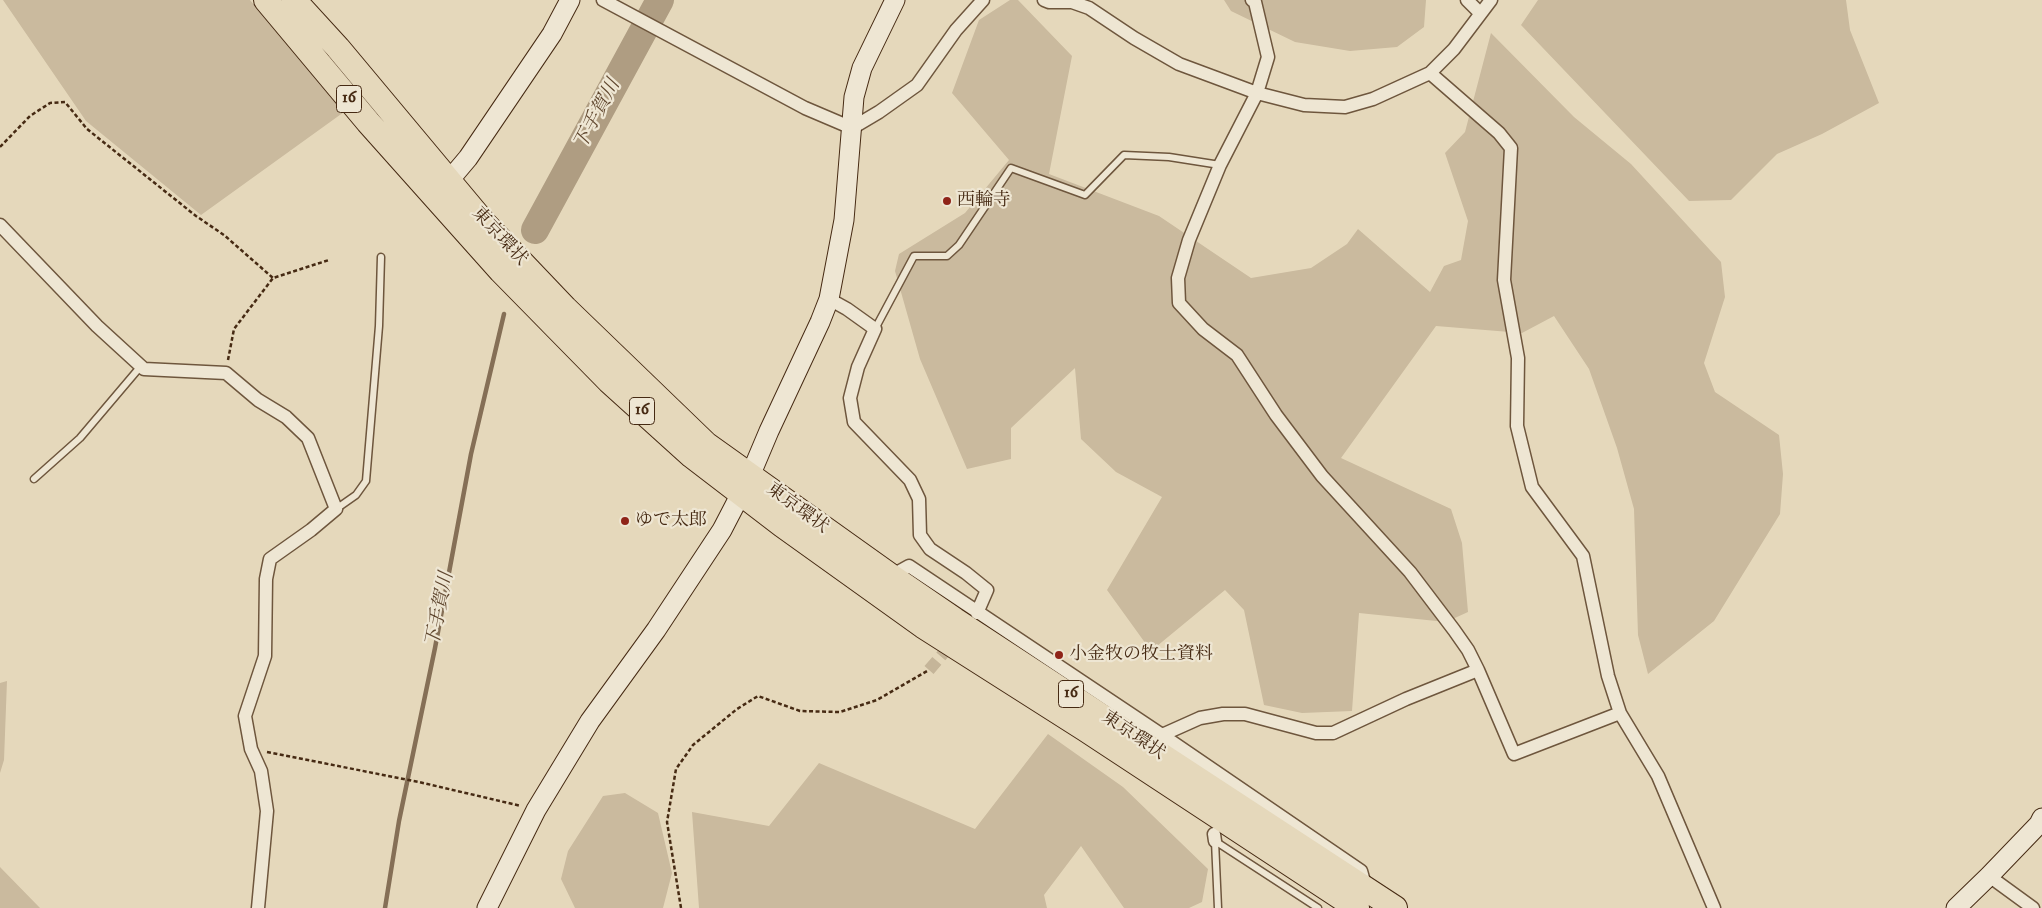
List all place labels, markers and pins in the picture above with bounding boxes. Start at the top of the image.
place label: 西輪寺 [957,190,1011,212]
marker: 西輪寺 [941,195,953,207]
place label: ゆで太郎 [635,510,707,532]
marker: ゆで太郎 [619,515,631,527]
place label: 小金牧の牧士資料 [1069,644,1213,666]
marker: 小金牧の牧士資料 [1053,649,1065,661]

